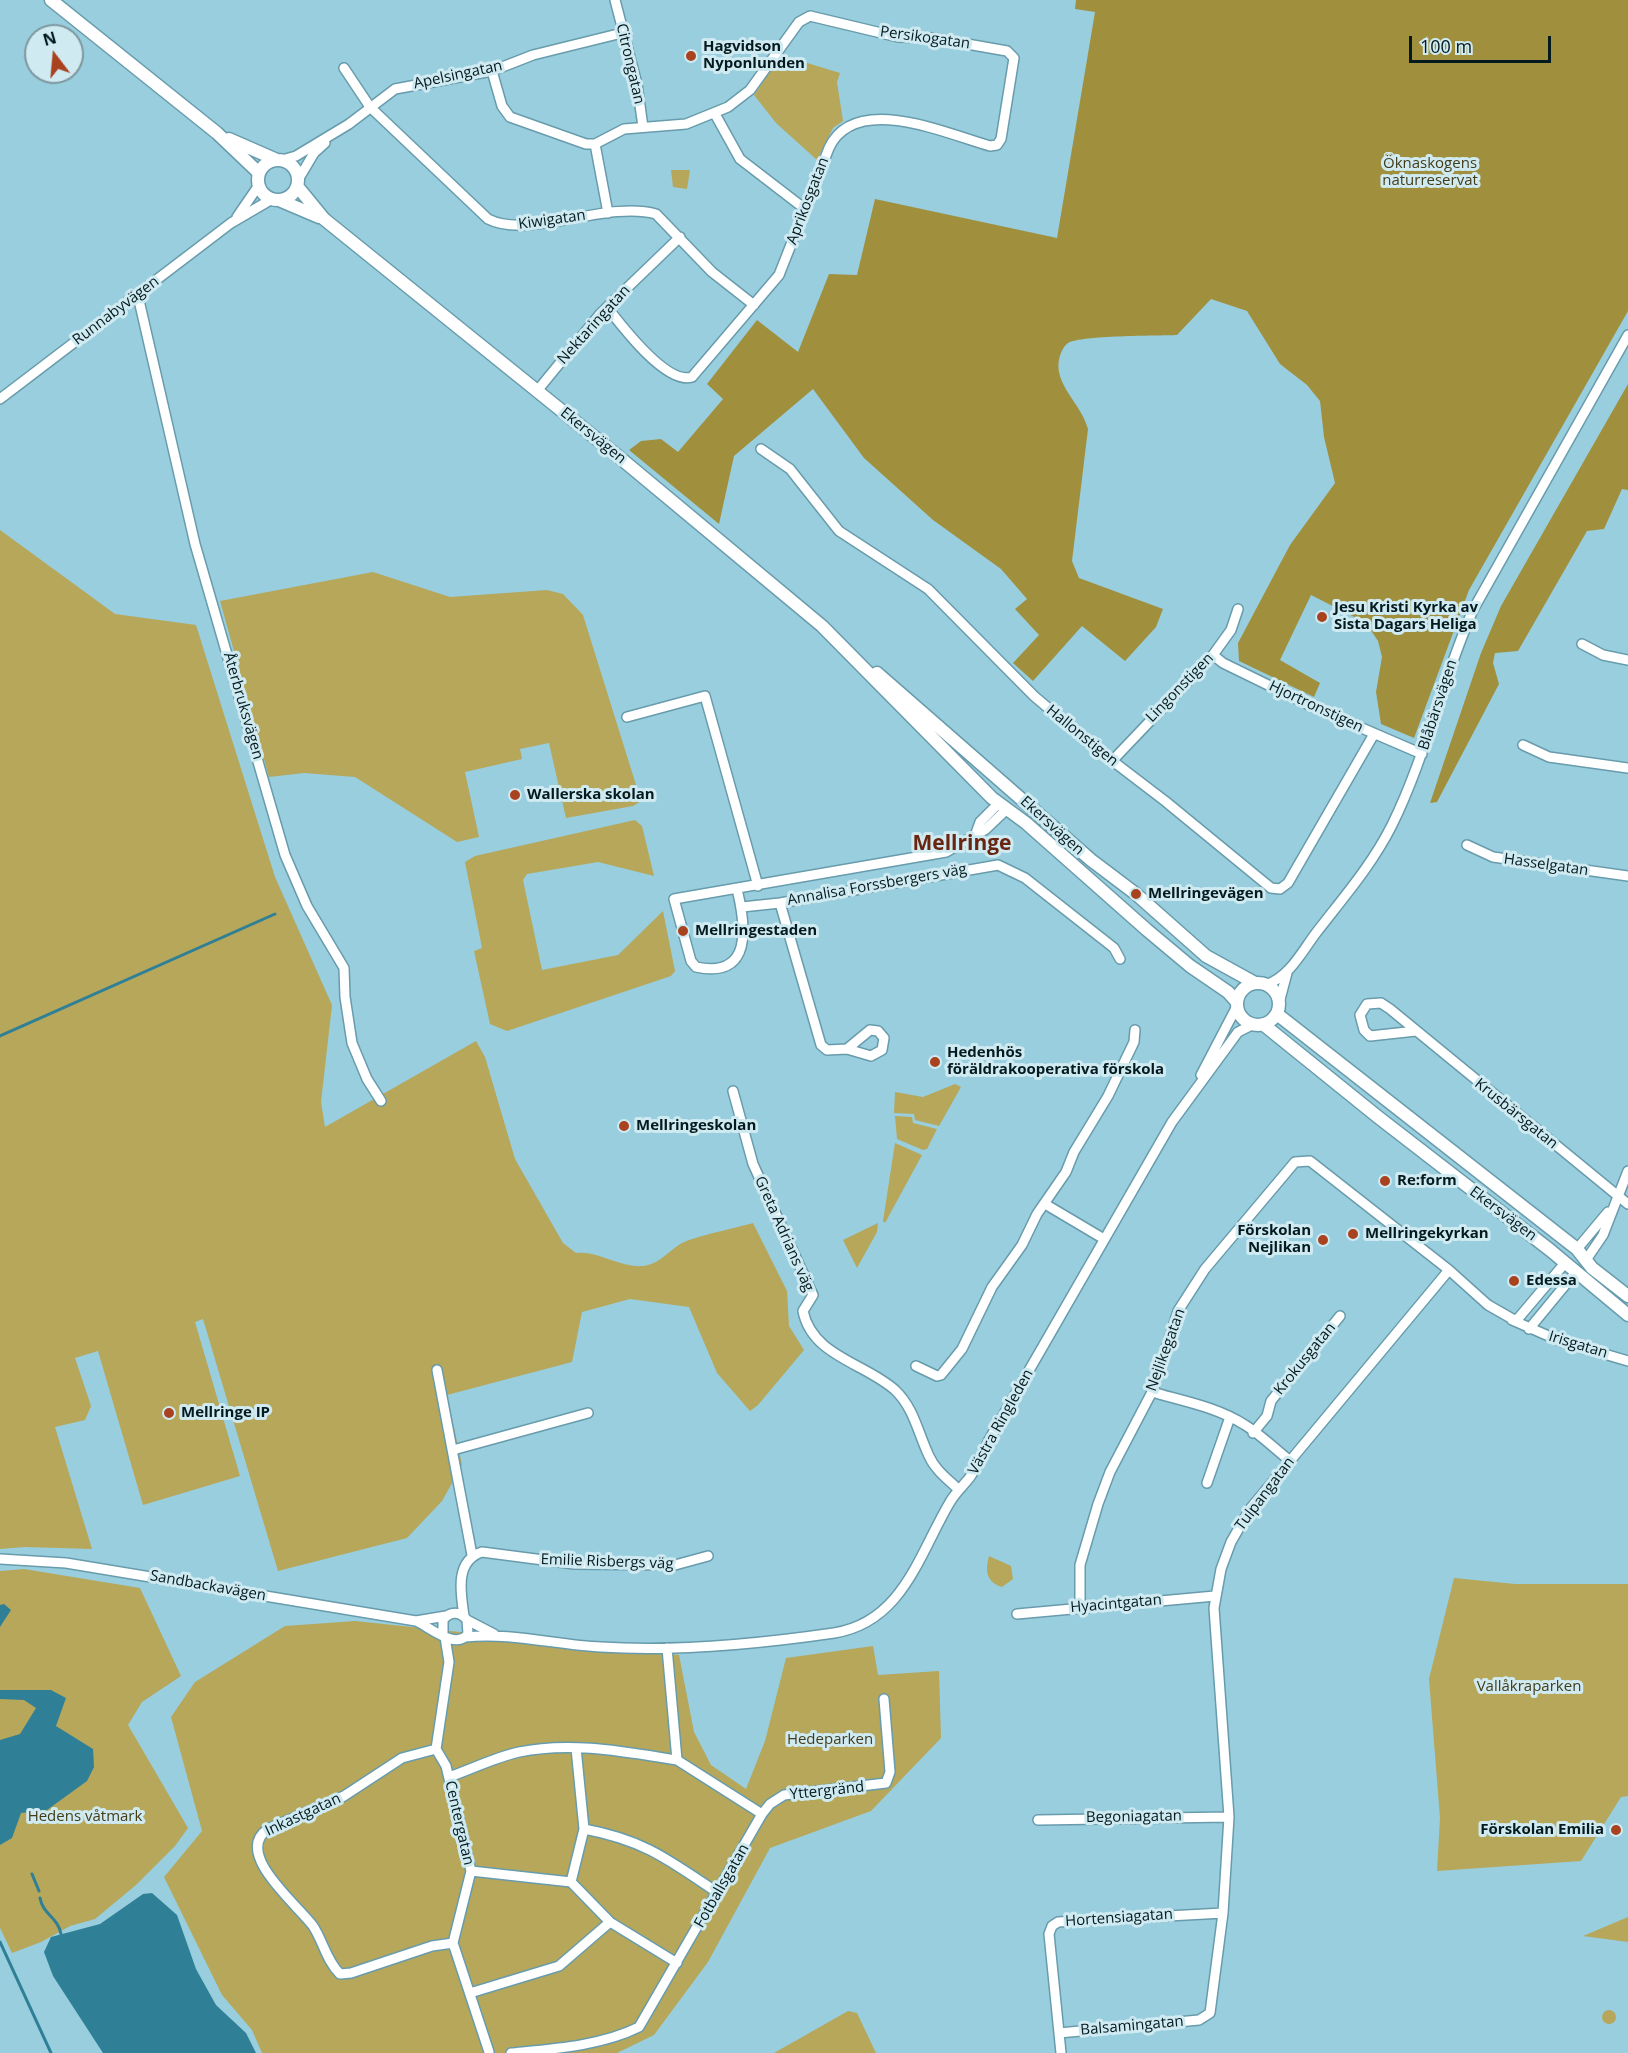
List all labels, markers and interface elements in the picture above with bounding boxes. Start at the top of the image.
street label: Citrongatan [612,22,648,106]
street label: Persikogatan [879,23,971,53]
north arrow [24,24,84,84]
scale bar [1412,24,1554,62]
text: N [40,26,59,51]
text: 100 m [1420,34,1472,58]
place label: Hagvidson Nyponlunden [703,38,805,73]
marker: Hagvidson Nyponlunden [684,49,698,63]
street label: Apelsingatan [412,57,504,93]
street label: Aprikosgatan [783,155,833,247]
park label: Öknaskogens naturreservat [1382,155,1478,190]
street label: Kiwigatan [517,206,587,234]
street label: Runnabyvägen [69,273,163,349]
street label: Nektaringatan [554,282,634,368]
street label: Ekersvägen [556,404,630,468]
place label: Jesu Kristi Kyrka av Sista Dagars Heliga [1334,599,1478,634]
marker: Jesu Kristi Kyrka av Sista Dagars Heliga [1315,610,1329,624]
street label: Återbruksvägen [219,650,267,762]
street label: Lingonstigen [1143,650,1217,726]
street label: Blåbärsvägen [1415,657,1461,753]
street label: Hjortronstigen [1266,677,1366,737]
street label: Hallonstigen [1042,702,1122,770]
place label: Wallerska skolan [527,786,655,804]
marker: Wallerska skolan [508,788,522,802]
street label: Ekersvägen [1016,793,1088,859]
district label: Mellringe [912,831,1012,857]
street label: Hasselgatan [1503,850,1589,880]
street label: Annalisa Forssbergers väg [786,860,968,910]
place label: Mellringevägen [1148,885,1264,903]
marker: Mellringevägen [1129,887,1143,901]
place label: Mellringestaden [695,922,817,940]
marker: Mellringestaden [676,924,690,938]
place label: Hedenhös föräldrakooperativa förskola [947,1044,1164,1079]
marker: Hedenhös föräldrakooperativa förskola [928,1055,942,1069]
street label: Krusbärsgatan [1471,1075,1561,1153]
place label: Mellringeskolan [636,1117,756,1135]
marker: Mellringeskolan [617,1119,631,1133]
place label: Re:form [1397,1172,1457,1190]
street label: Greta Adrians väg [751,1174,817,1294]
marker: Re:form [1378,1174,1392,1188]
street label: Ekersvägen [1466,1183,1540,1245]
place label: Förskolan Nejlikan [1237,1222,1311,1257]
place label: Mellringekyrkan [1365,1225,1489,1243]
marker: Mellringekyrkan [1346,1227,1360,1241]
marker: Förskolan Nejlikan [1316,1233,1330,1247]
place label: Edessa [1526,1272,1577,1290]
marker: Edessa [1507,1274,1521,1288]
street label: Nejlikegatan [1143,1306,1189,1394]
street label: Krokusgatan [1270,1319,1340,1399]
street label: Irisgatan [1546,1328,1610,1362]
street label: Västra Ringleden [965,1366,1037,1478]
place label: Mellringe IP [181,1404,270,1422]
marker: Mellringe IP [162,1406,176,1420]
street label: Tulpangatan [1232,1454,1298,1534]
street label: Emilie Risbergs väg [540,1551,674,1573]
street label: Sandbackavägen [149,1567,267,1605]
street label: Hyacintgatan [1069,1591,1163,1617]
park label: Vallåkraparken [1477,1678,1581,1696]
park label: Hedeparken [787,1731,873,1749]
street label: Yttergränd [789,1778,865,1804]
street label: Centergatan [441,1779,477,1867]
street label: Inkastgatan [262,1790,344,1840]
street label: Begoniagatan [1086,1807,1182,1827]
park label: Hedens våtmark [28,1808,142,1826]
place label: Förskolan Emilia [1480,1821,1604,1839]
marker: Förskolan Emilia [1609,1823,1623,1837]
street label: Fotballsgatan [691,1841,753,1931]
street label: Hortensiagatan [1065,1905,1173,1931]
street label: Balsamingatan [1080,2013,1184,2039]

